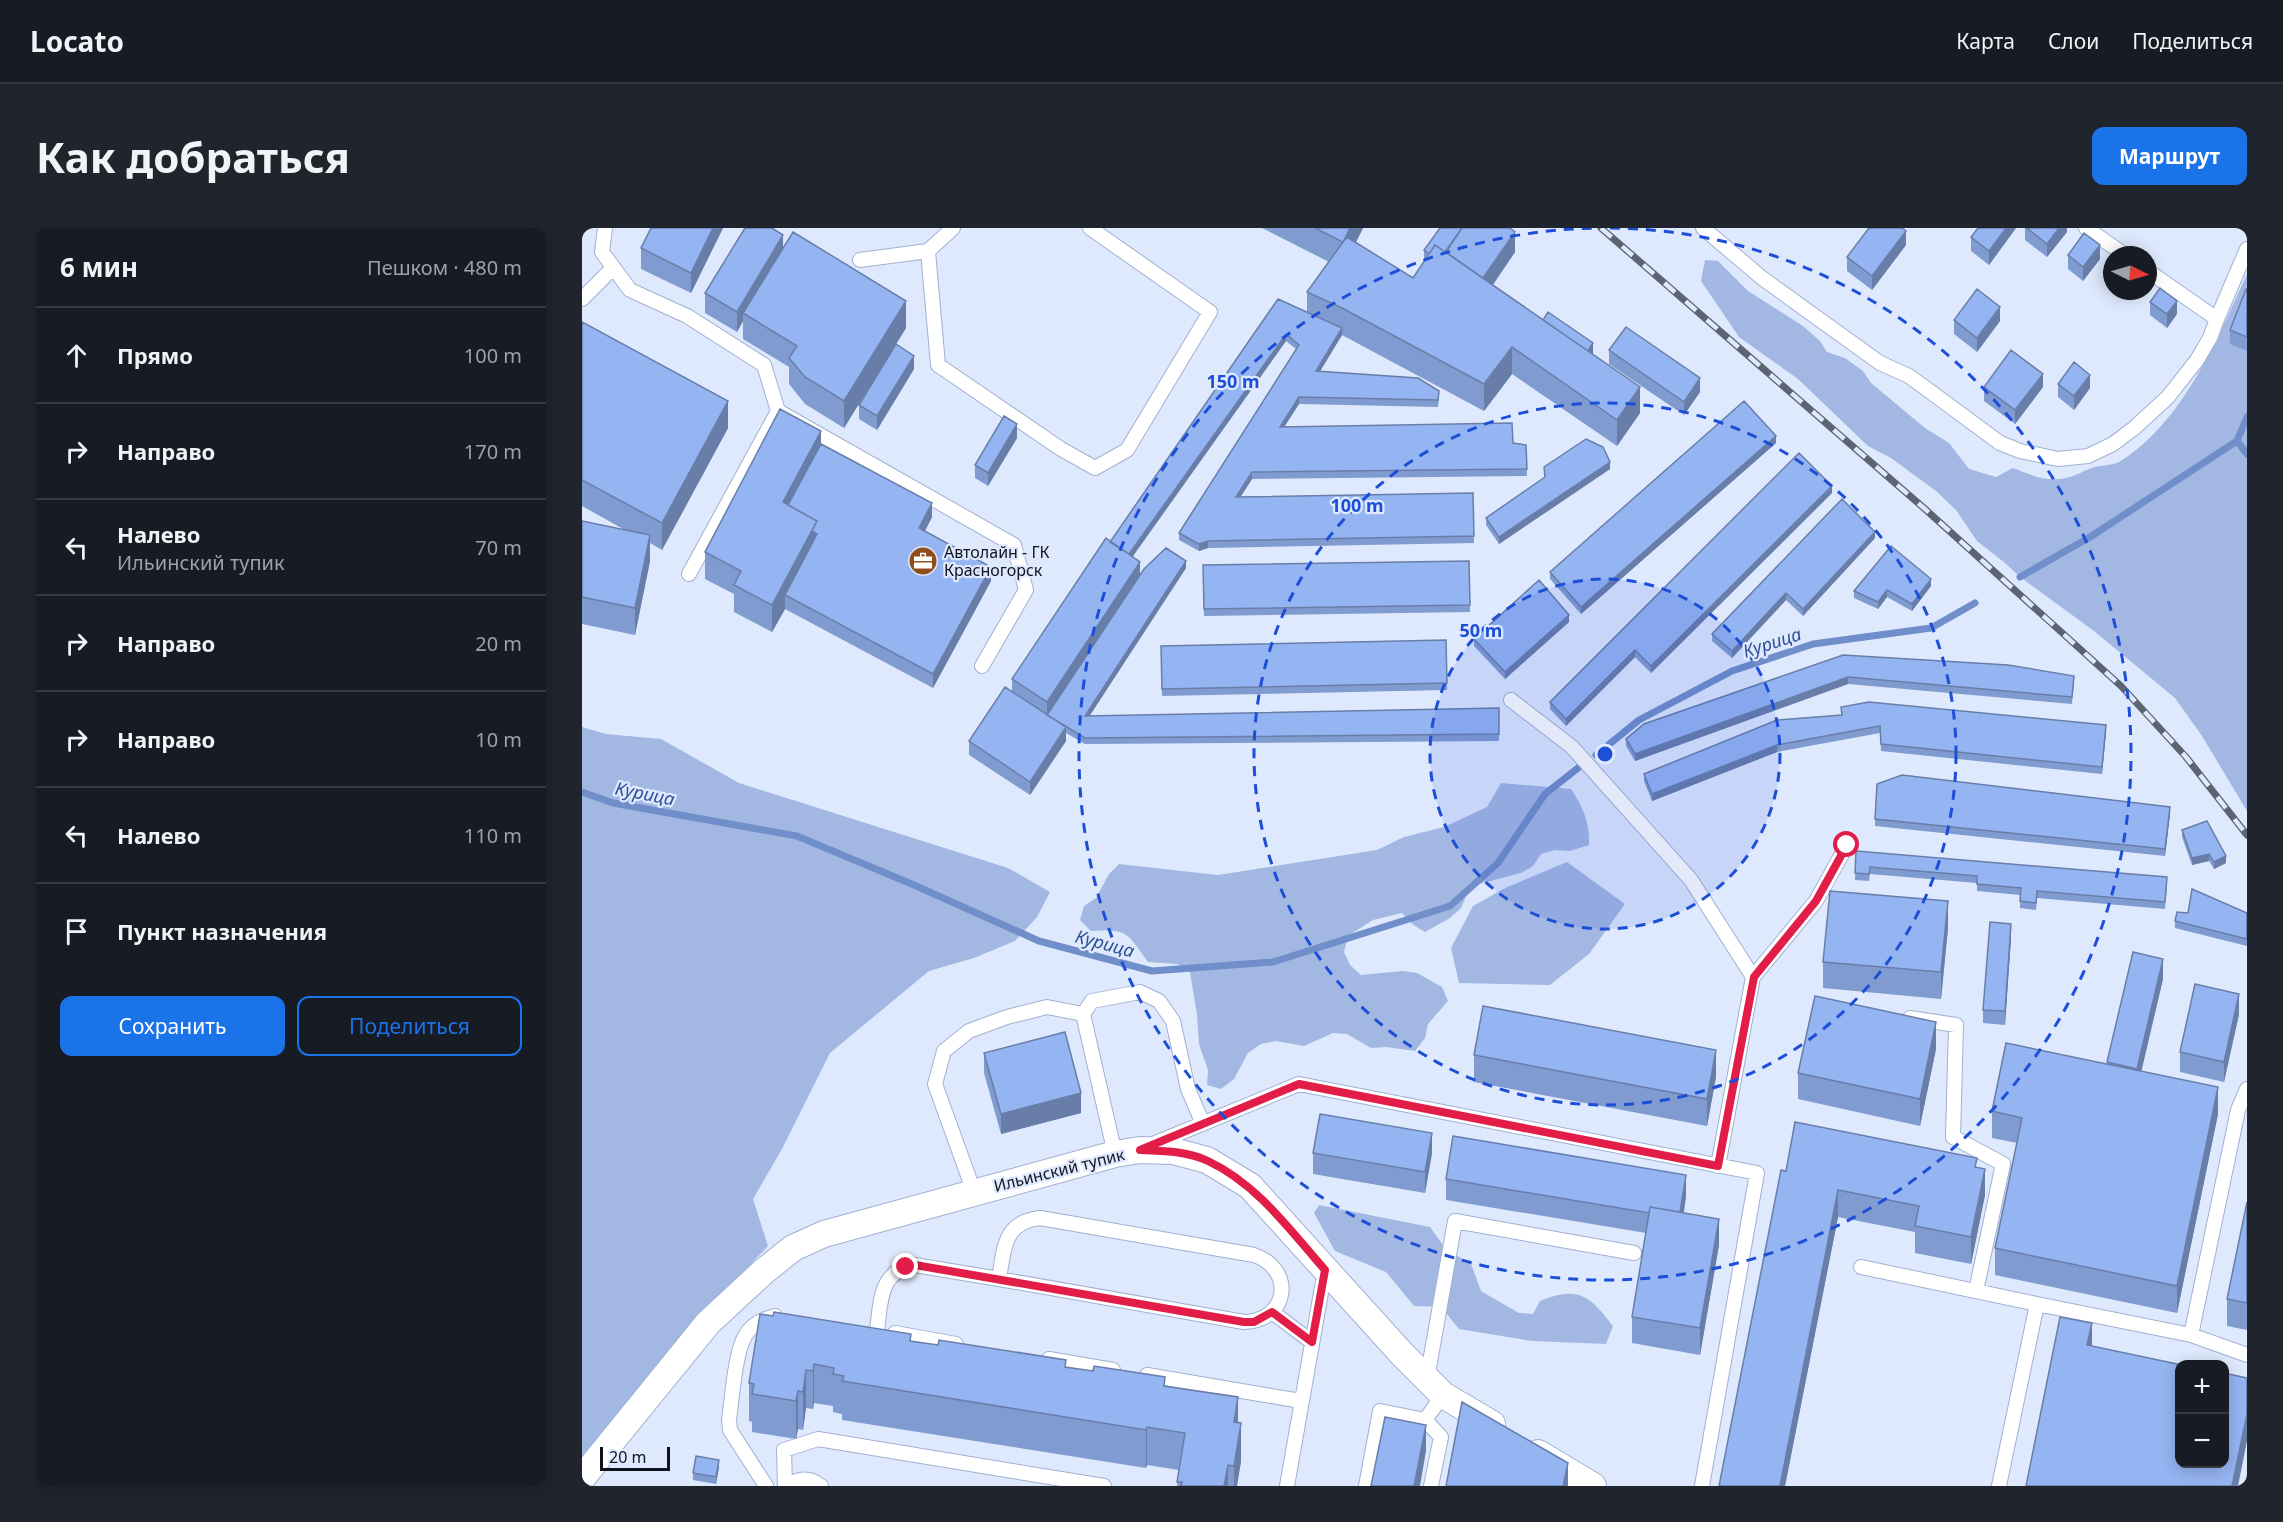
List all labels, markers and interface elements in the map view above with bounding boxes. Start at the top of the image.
text: Locato [30,22,124,60]
text: Карта [1956,27,2015,55]
text: Слои [2048,27,2099,55]
text: Поделиться [2132,27,2253,55]
button: Маршрут [2092,127,2247,185]
text: Как добраться [36,128,350,185]
north arrow [2103,246,2157,300]
text: 6 мин [60,249,138,285]
text: Пешком · 480 m [367,254,522,281]
icon: ahead [60,339,93,372]
text: Прямо [117,340,193,370]
text: 100 m [464,342,522,369]
text: 150 m [1206,369,1260,393]
icon: right [60,435,93,468]
text: Направо [117,436,215,466]
text: 170 m [464,438,522,465]
text: 100 m [1330,493,1384,517]
text: Налево [117,519,200,549]
icon: left [60,531,93,564]
text: 70 m [475,534,522,561]
place label: Автолайн - ГК Красногорск [944,541,1050,581]
office icon: Автолайн - ГК Красногорск [907,545,939,577]
text: Ильинский тупик [117,549,285,576]
text: 50 m [1460,618,1502,642]
water label: Курица [1740,621,1804,663]
icon: right [60,627,93,660]
text: Направо [117,628,215,658]
text: 20 m [475,630,522,657]
icon: right [60,723,93,756]
text: Направо [117,724,215,754]
text: 10 m [475,726,522,753]
centre of rings [1595,744,1615,764]
water label: Курица [613,775,677,811]
icon: left [60,819,93,852]
text: Налево [117,820,200,850]
text: 110 m [464,822,522,849]
route start [1833,831,1859,857]
icon: arrive [60,915,93,948]
text: Пункт назначения [117,916,327,946]
water label: Курица [1073,924,1137,962]
button: Сохранить [60,996,285,1056]
button: Поделиться [297,996,522,1056]
street label: Ильинский тупик [991,1143,1127,1197]
route end [892,1253,918,1279]
map controls [2175,1360,2229,1468]
button: + [2175,1360,2229,1414]
button: − [2175,1414,2229,1468]
scale bar [600,1444,670,1472]
text: 20 m [609,1446,646,1468]

